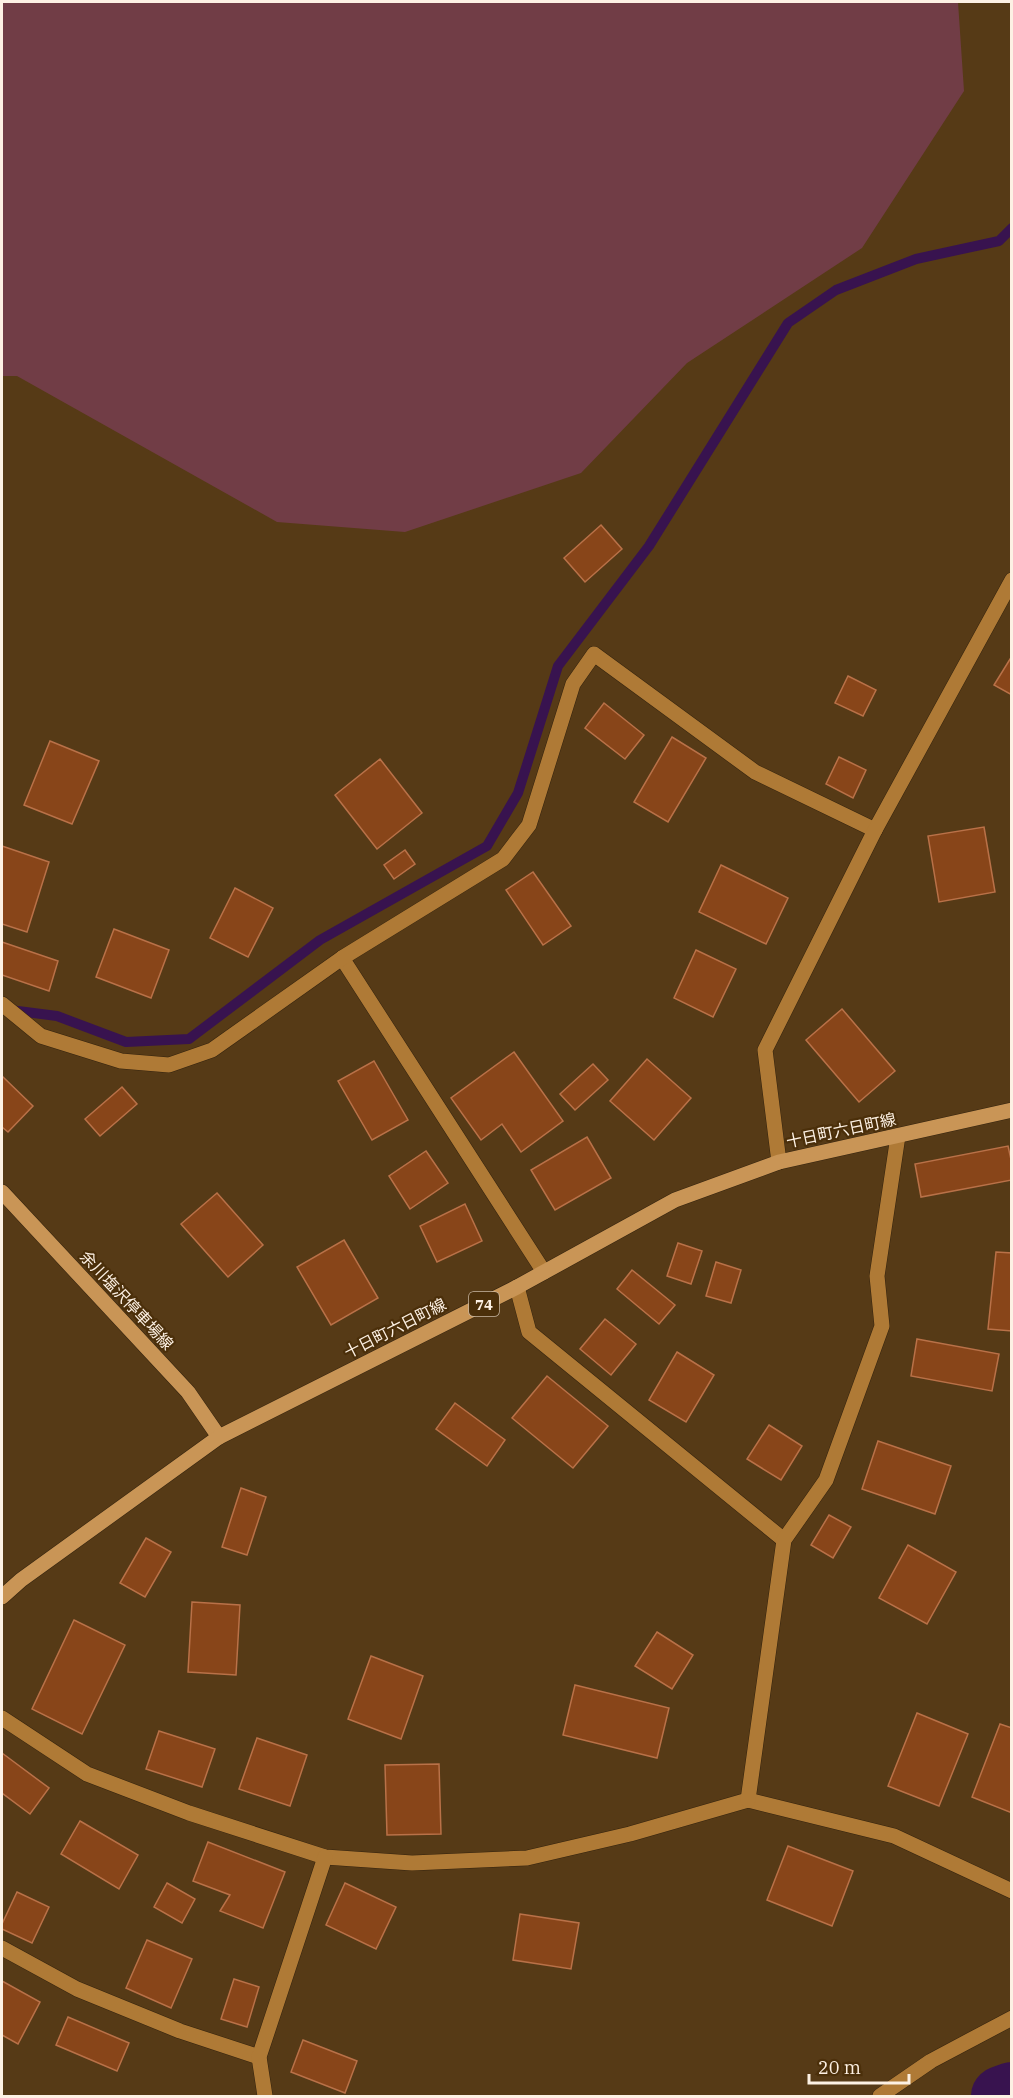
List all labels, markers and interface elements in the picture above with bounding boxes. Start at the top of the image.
street label: 十日町六日町線 [784,1109,898,1151]
street label: 余川塩沢停車場線 [76,1246,178,1354]
road number: 74 [469,1292,499,1316]
street label: 十日町六日町線 [341,1294,449,1362]
scale bar [809,2047,910,2085]
text: 20 m [818,2056,861,2079]

